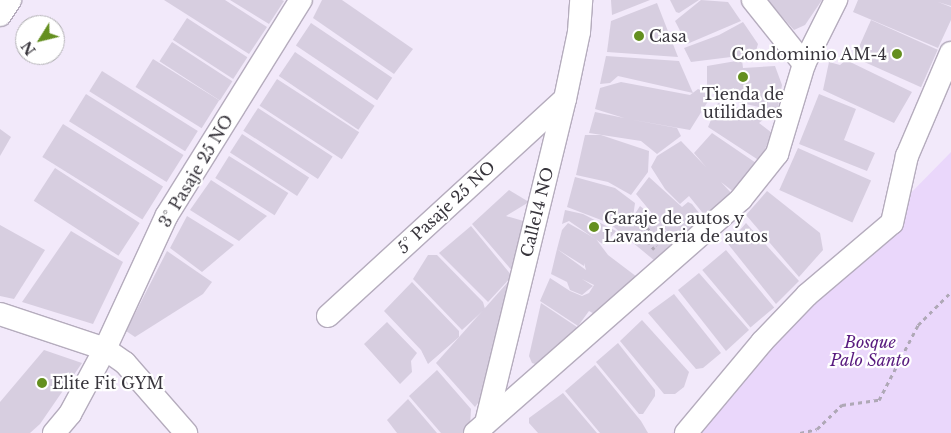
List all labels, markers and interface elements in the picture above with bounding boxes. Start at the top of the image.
north arrow [15,15,65,65]
place label: Casa [649,26,687,46]
marker: Casa [633,30,645,42]
text: N [18,38,40,59]
place label: Condominio AM-4 [731,44,887,64]
marker: Condominio AM-4 [891,48,903,60]
marker: Tienda de utilidades [737,71,749,83]
place label: Tienda de utilidades [702,84,784,122]
street label: 3° Pasaje 25 NO [155,111,237,231]
street label: 5° Pasaje 25 NO [393,157,499,257]
street label: Calle14 NO [517,165,557,259]
place label: Garaje de autos y Lavanderia de autos [604,208,768,246]
marker: Garaje de autos y Lavanderia de autos [588,221,600,233]
park label: Bosque Palo Santo [830,332,910,370]
place label: Elite Fit GYM [52,373,164,393]
marker: Elite Fit GYM [36,377,48,389]

